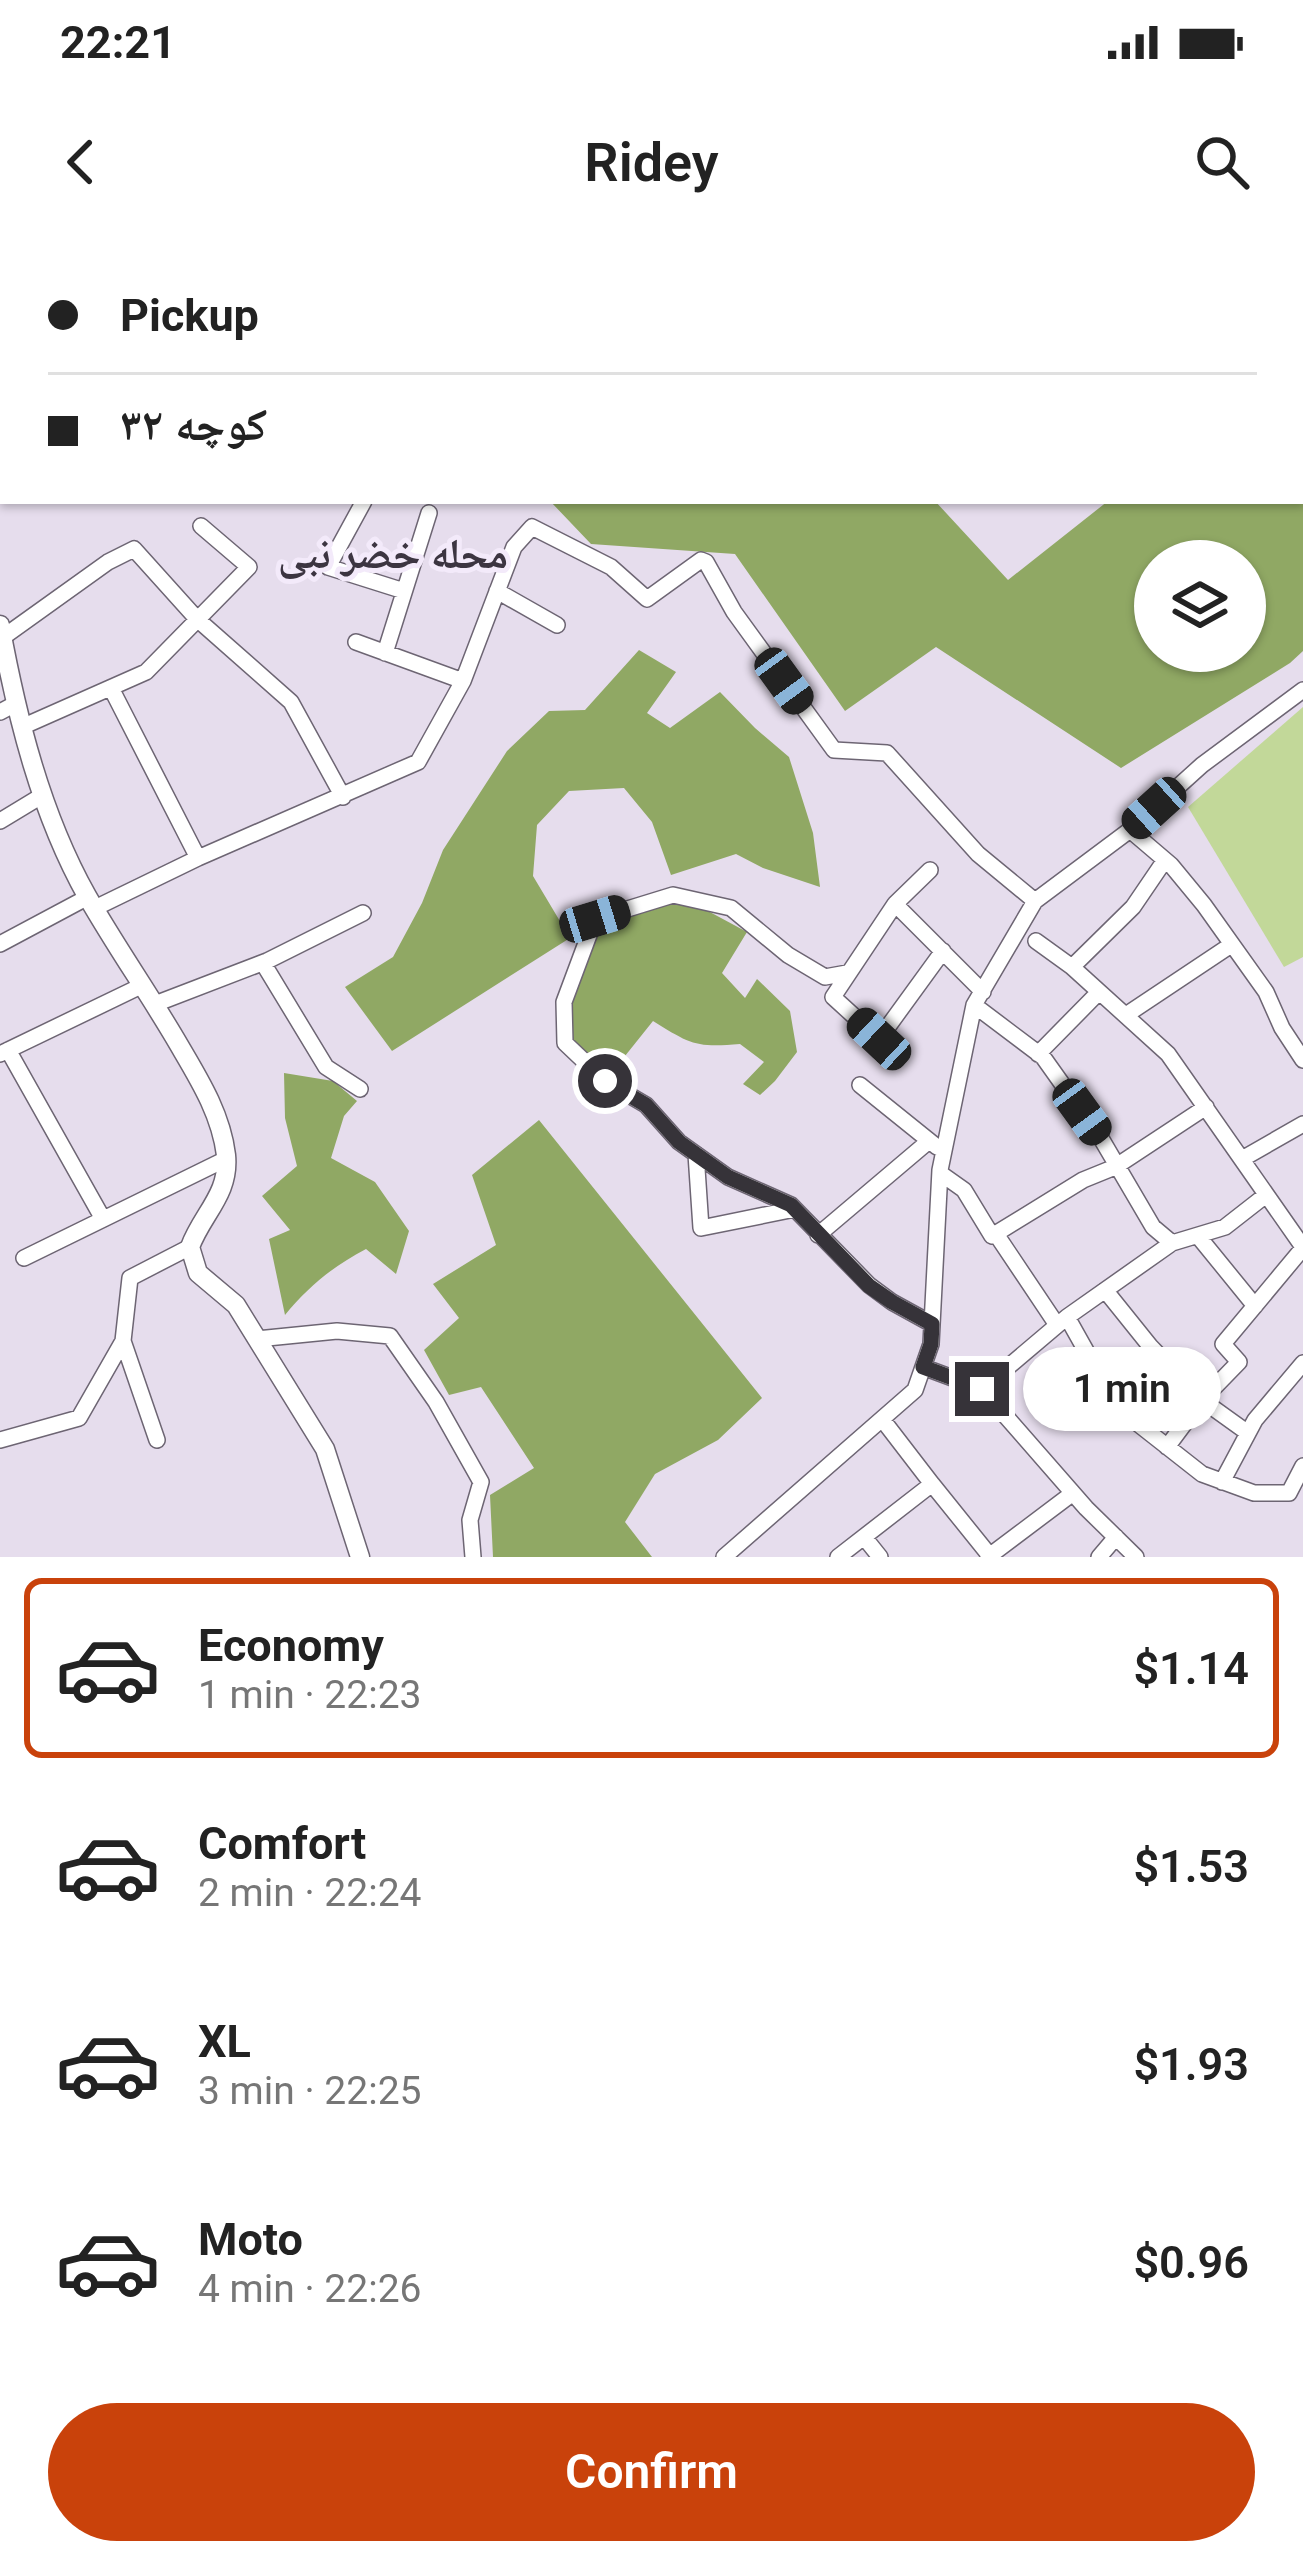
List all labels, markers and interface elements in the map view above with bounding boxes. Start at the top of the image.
text: 22:21 [60,16,176,69]
icon: back [48,129,114,195]
icon: search [1189,129,1255,195]
text: Ridey [584,131,719,194]
text: Pickup [120,289,259,342]
text: کوچه ۳۲ [120,398,267,451]
district label: محله خضر نبی [278,529,508,579]
map controls [1134,540,1266,672]
button: layers [1134,540,1266,672]
car [748,641,820,721]
car [1115,771,1193,845]
car [555,891,635,947]
car [840,1001,918,1077]
route start [578,1054,632,1108]
car [1046,1072,1118,1152]
callout: 1 min [1024,1347,1222,1431]
route end [955,1362,1009,1416]
text: 1 min [1073,1366,1171,1412]
icon: car [54,1614,162,1722]
text: Economy [198,1619,384,1672]
text: $1.14 [1133,1642,1249,1695]
text: 1 min · 22:23 [198,1672,421,1718]
icon: car [54,1812,162,1920]
text: Comfort [198,1817,366,1870]
text: $1.53 [1133,1840,1249,1893]
text: 2 min · 22:24 [198,1870,421,1916]
icon: car [54,2010,162,2118]
text: XL [198,2015,251,2068]
text: $1.93 [1133,2038,1249,2091]
text: 3 min · 22:25 [198,2068,421,2114]
icon: car [54,2208,162,2316]
text: Moto [198,2213,303,2266]
text: $0.96 [1133,2236,1249,2289]
text: 4 min · 22:26 [198,2266,421,2312]
button: Confirm [48,2403,1255,2541]

